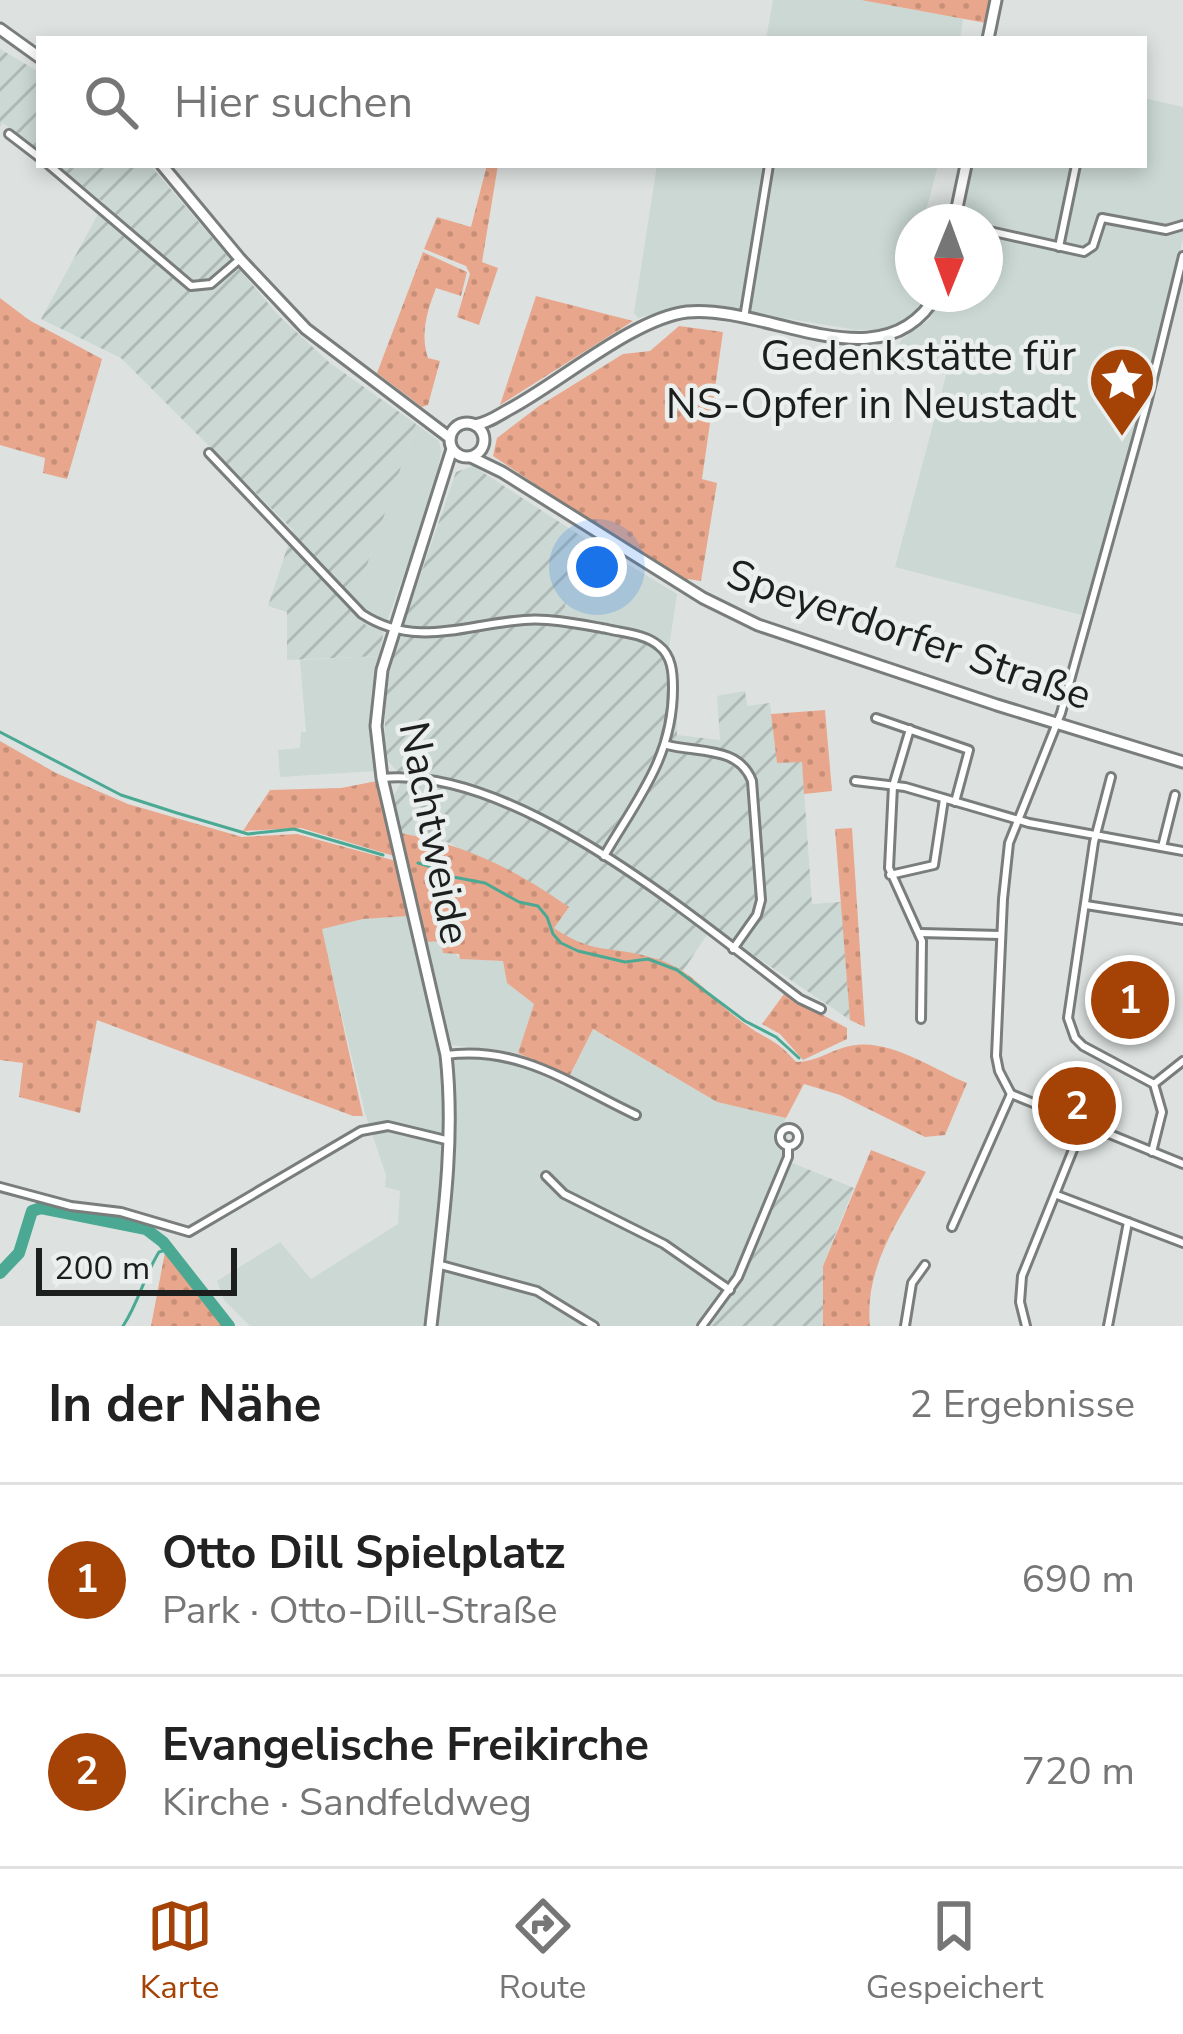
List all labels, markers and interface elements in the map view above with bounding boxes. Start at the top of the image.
search box [36,36,1147,168]
icon: search [78,69,144,135]
text: Hier suchen [174,72,413,133]
north arrow [895,204,1003,312]
place label: Gedenkstätte für NS-Opfer in Neustadt [666,328,1076,433]
place icon: Gedenkstätte für NS-Opfer in Neustadt [1087,345,1157,439]
your location [567,537,627,597]
street label: Speyerdorfer Straße [719,546,1099,724]
street label: Nachtweide [385,717,483,949]
pin: 1 [1091,955,1169,1045]
pin: 2 [1038,1061,1116,1151]
scale bar [36,1242,237,1295]
text: 200 m [54,1246,150,1291]
text: In der Nähe [48,1369,321,1439]
text: 2 Ergebnisse [909,1378,1135,1431]
text: Otto Dill Spielplatz [162,1523,565,1584]
text: 1 [75,1553,99,1606]
text: 690 m [1021,1553,1135,1606]
text: Park · Otto-Dill-Straße [162,1584,557,1637]
text: Evangelische Freikirche [162,1715,649,1776]
text: 2 [75,1745,99,1798]
text: 720 m [1021,1745,1135,1798]
text: Kirche · Sandfeldweg [162,1776,532,1829]
tab: Karte [140,1893,219,2010]
tab: Route [499,1893,586,2010]
tab: Gespeichert [866,1893,1043,2010]

